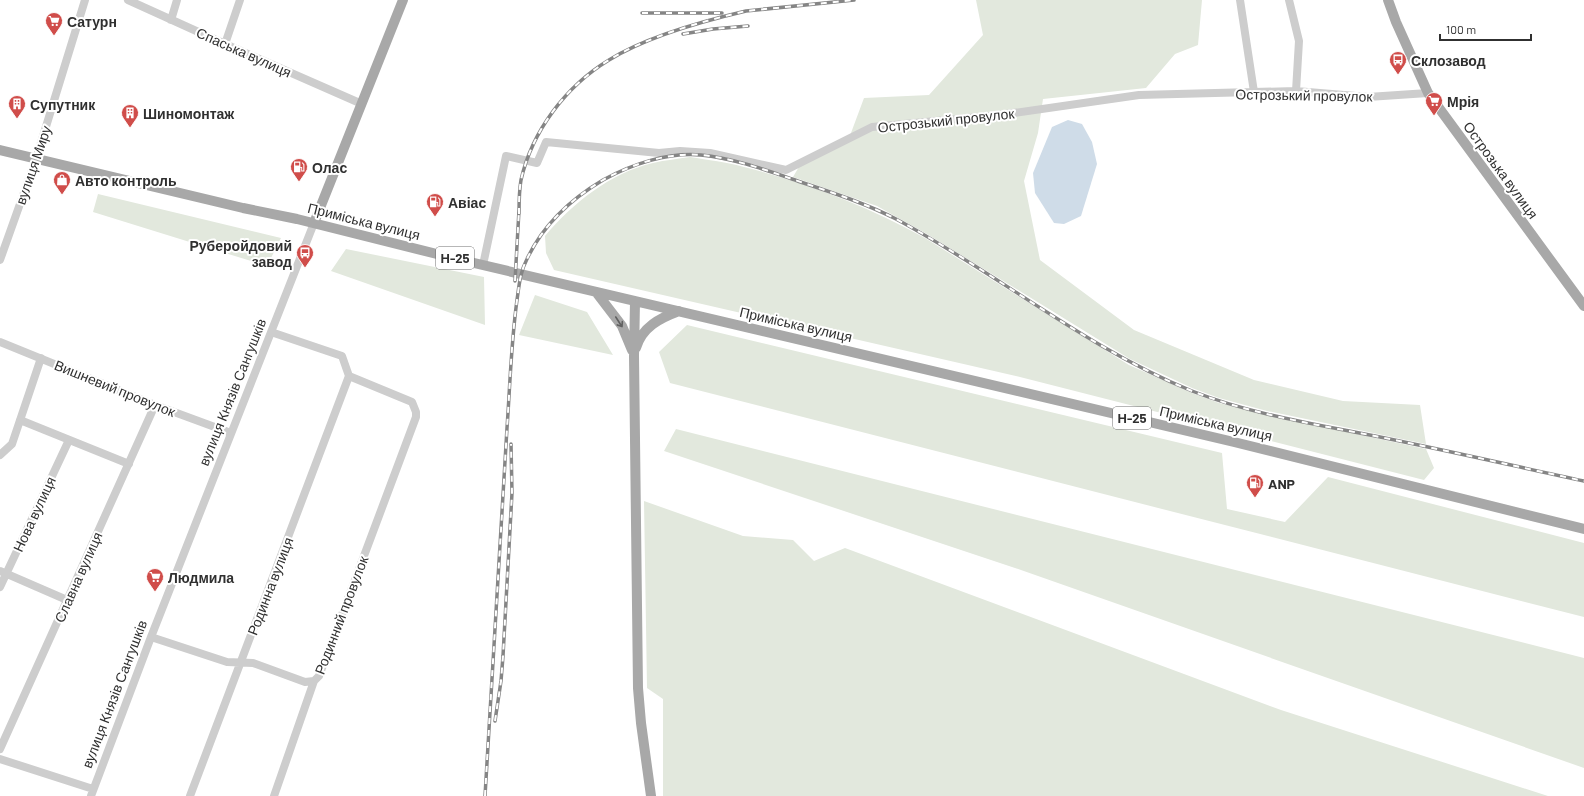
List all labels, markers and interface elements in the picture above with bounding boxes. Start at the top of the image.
supermarket icon: Сатурн [44,11,64,36]
place label: Сатурн [67,13,117,30]
scale bar [1440,16,1531,42]
text: 100 m [1446,22,1476,36]
street label: Спаська вулиця [194,23,294,81]
bus stop icon: Склозавод [1388,50,1408,75]
place label: Склозавод [1411,52,1486,69]
street label: Острозький провулок [1235,85,1374,105]
supermarket icon: Мрія [1424,91,1444,116]
place label: Мрія [1447,93,1479,110]
building icon: Супутник [7,94,27,119]
place label: Супутник [30,96,96,113]
building icon: Шиномонтаж [120,103,140,128]
street label: Острозький провулок [877,104,1016,136]
place label: Шиномонтаж [143,105,235,122]
street label: Острозька вулиця [1460,118,1542,222]
street label: вулиця Миру [12,123,54,207]
fuel station icon: Олас [289,157,309,182]
place label: Олас [312,159,347,176]
shop icon: Авто контроль [52,170,72,195]
place label: Авто контроль [75,172,177,189]
fuel station icon: Авіас [425,192,445,217]
place label: Авіас [448,194,486,211]
street label: Приміська вулиця [306,199,422,243]
place label: Руберойдовий завод [189,237,292,270]
bus stop icon: Руберойдовий завод [295,243,315,268]
road number: Н-25 [436,247,474,269]
street label: Приміська вулиця [738,303,854,345]
street label: вулиця Князів Сангушків [195,316,269,468]
one-way arrow [615,316,623,327]
street label: Вишневий провулок [52,356,179,420]
street label: Приміська вулиця [1158,402,1274,444]
road number: Н-25 [1113,407,1151,429]
fuel station icon: ANP [1245,473,1265,498]
street label: Нова вулиця [9,474,59,554]
place label: ANP [1268,475,1295,492]
street label: Славна вулиця [50,529,106,625]
street label: Родинна вулиця [243,535,297,637]
street label: Родинний провулок [311,553,372,677]
supermarket icon: Людмила [145,567,165,592]
place label: Людмила [168,569,234,586]
street label: вулиця Князів Сангушків [78,618,150,770]

